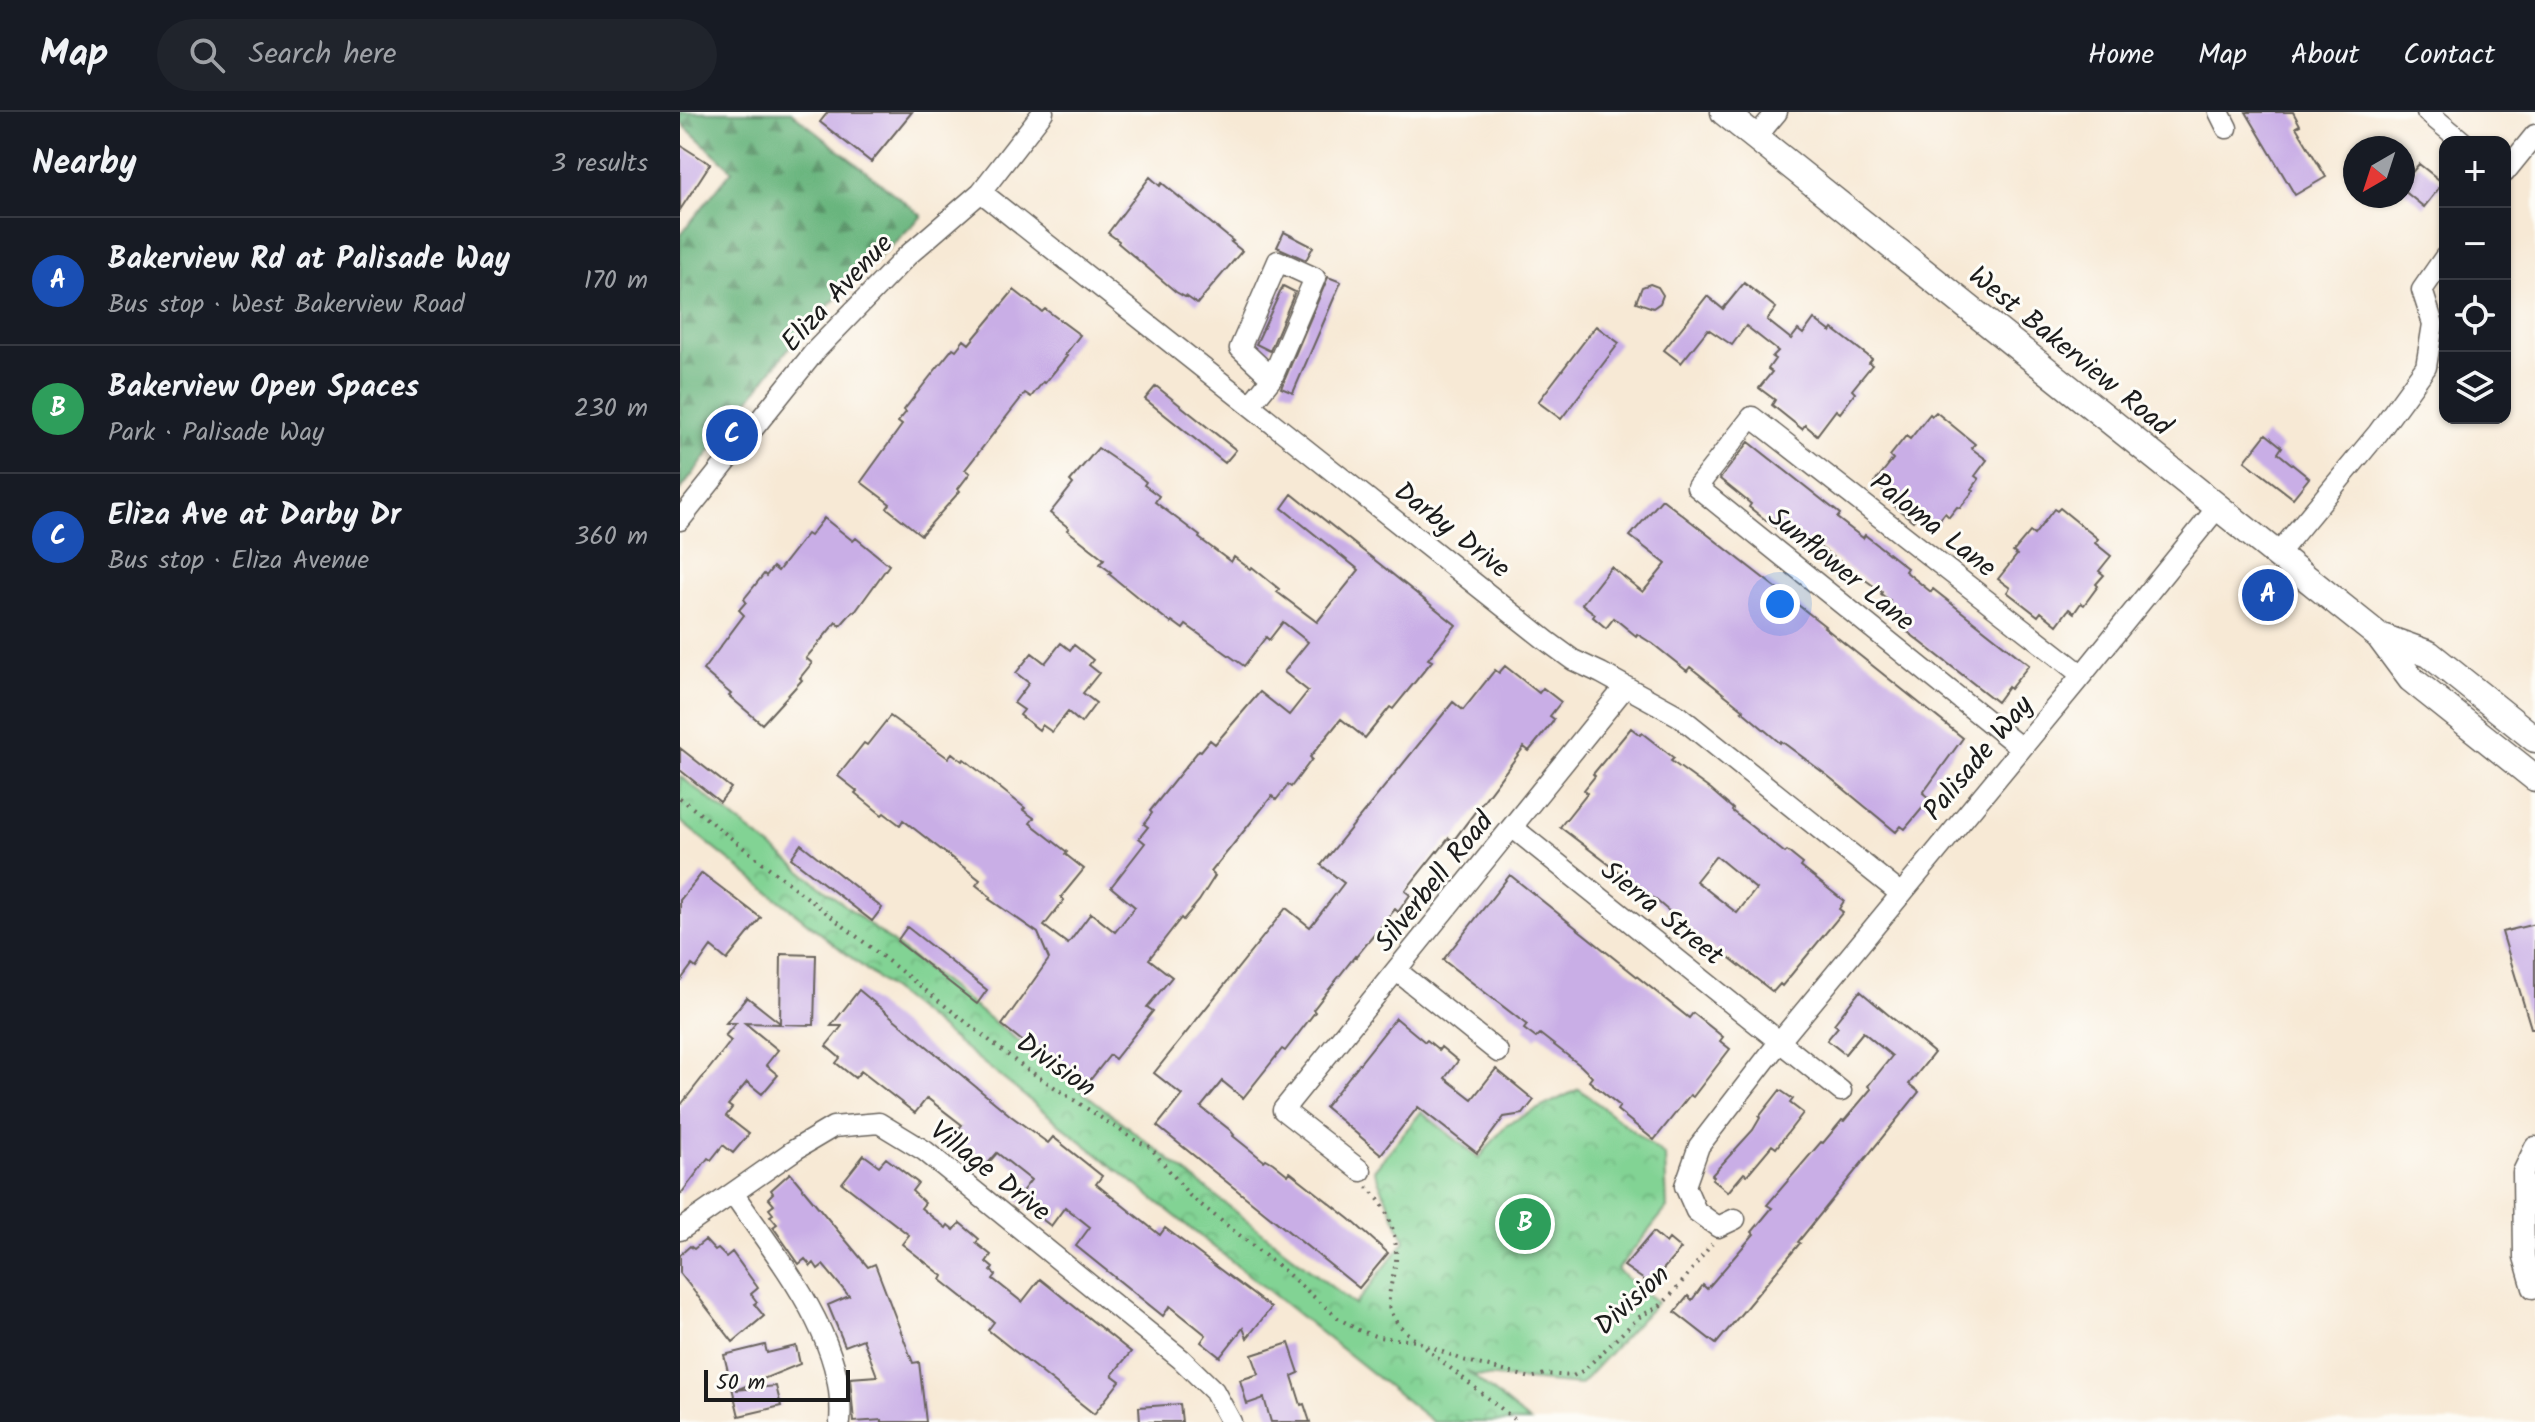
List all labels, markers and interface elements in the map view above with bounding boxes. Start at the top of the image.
search box [157,19,717,91]
text: Map [40,25,109,85]
text: Search here [249,31,396,79]
icon: search [185,33,229,77]
text: Home [2088,33,2154,78]
text: Map [2198,33,2247,78]
text: About [2291,33,2359,78]
text: Contact [2403,33,2495,78]
north arrow [2343,136,2415,208]
map controls [2439,136,2511,424]
button: + [2439,136,2511,208]
text: Nearby [32,137,137,191]
text: 3 results [551,143,648,185]
button: − [2439,208,2511,280]
street label: Eliza Avenue [771,224,905,364]
text: Bakerview Rd at Palisade Way [108,236,510,284]
street label: West Bakerview Road [1957,255,2182,449]
text: A [50,260,66,302]
text: 170 m [584,260,648,302]
button: locate [2439,280,2511,352]
text: Bus stop · West Bakerview Road [108,284,465,326]
button: layers [2439,352,2511,424]
text: Bakerview Open Spaces [108,364,419,412]
text: B [50,388,66,430]
text: 230 m [574,388,648,430]
pin: C [706,405,758,465]
text: Park · Palisade Way [108,412,324,454]
street label: Paloma Lane [1859,462,2006,590]
street label: Darby Drive [1383,471,1520,591]
text: Eliza Ave at Darby Dr [108,492,401,540]
street label: Sunflower Lane [1757,496,1924,644]
text: C [50,516,66,558]
text: 360 m [575,516,648,558]
text: Bus stop · Eliza Avenue [108,540,369,582]
pin: A [2242,565,2294,625]
your location [1760,584,1800,624]
street label: Palisade Way [1913,685,2046,832]
street label: Silverbell Road [1364,801,1507,963]
street label: Sierra Street [1590,850,1734,979]
street label: Division [1006,1022,1105,1110]
street label: Village Drive [919,1110,1060,1234]
pin: B [1499,1194,1551,1254]
street label: Division [1584,1254,1681,1347]
scale bar [704,1366,850,1402]
text: 50 m [716,1366,765,1401]

